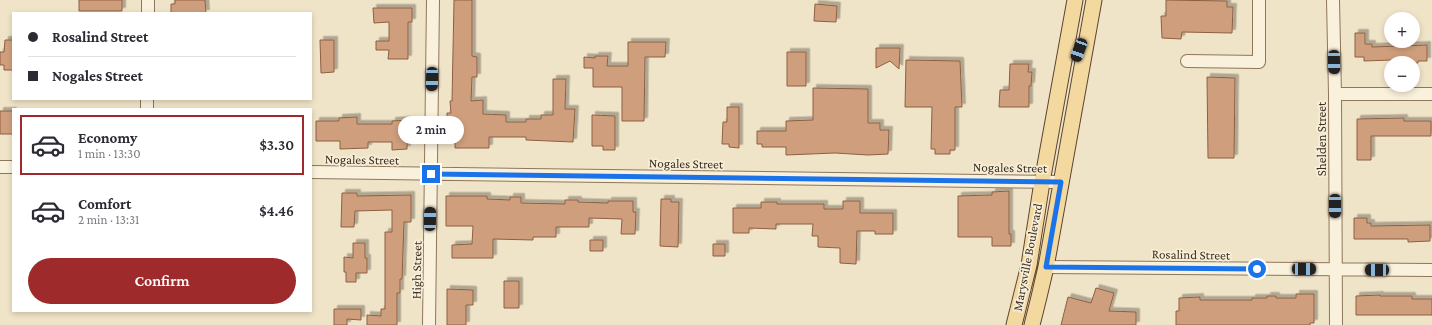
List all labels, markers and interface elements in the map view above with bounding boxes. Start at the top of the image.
map controls [1384,12,1420,92]
button: + [1384,12,1420,48]
text: Rosalind Street [52,29,148,45]
car [1069,37,1089,63]
car [1328,50,1340,74]
button: − [1384,56,1420,92]
car [426,67,438,91]
text: Nogales Street [52,68,143,84]
street label: Shelden Street [1314,101,1329,176]
callout: 2 min [398,116,464,144]
text: 2 min [416,122,446,137]
icon: car [30,127,66,163]
text: Economy [78,130,137,146]
text: $3.30 [260,137,294,153]
text: 1 min · 13:30 [78,146,141,161]
street label: Nogales Street [325,151,400,168]
street label: Nogales Street [649,155,724,172]
street label: Nogales Street [973,159,1048,176]
route end [422,165,440,183]
icon: car [30,193,66,229]
car [1329,194,1341,218]
text: Comfort [78,196,132,212]
street label: Marysville Boulevard [1010,202,1045,312]
text: $4.46 [259,203,294,219]
car [424,207,436,231]
text: 2 min · 13:31 [78,212,139,227]
street label: High Street [408,240,425,299]
street label: Rosalind Street [1152,246,1231,263]
button: Confirm [28,258,296,304]
route start [1248,260,1266,278]
car [1292,263,1316,275]
car [1365,264,1389,276]

